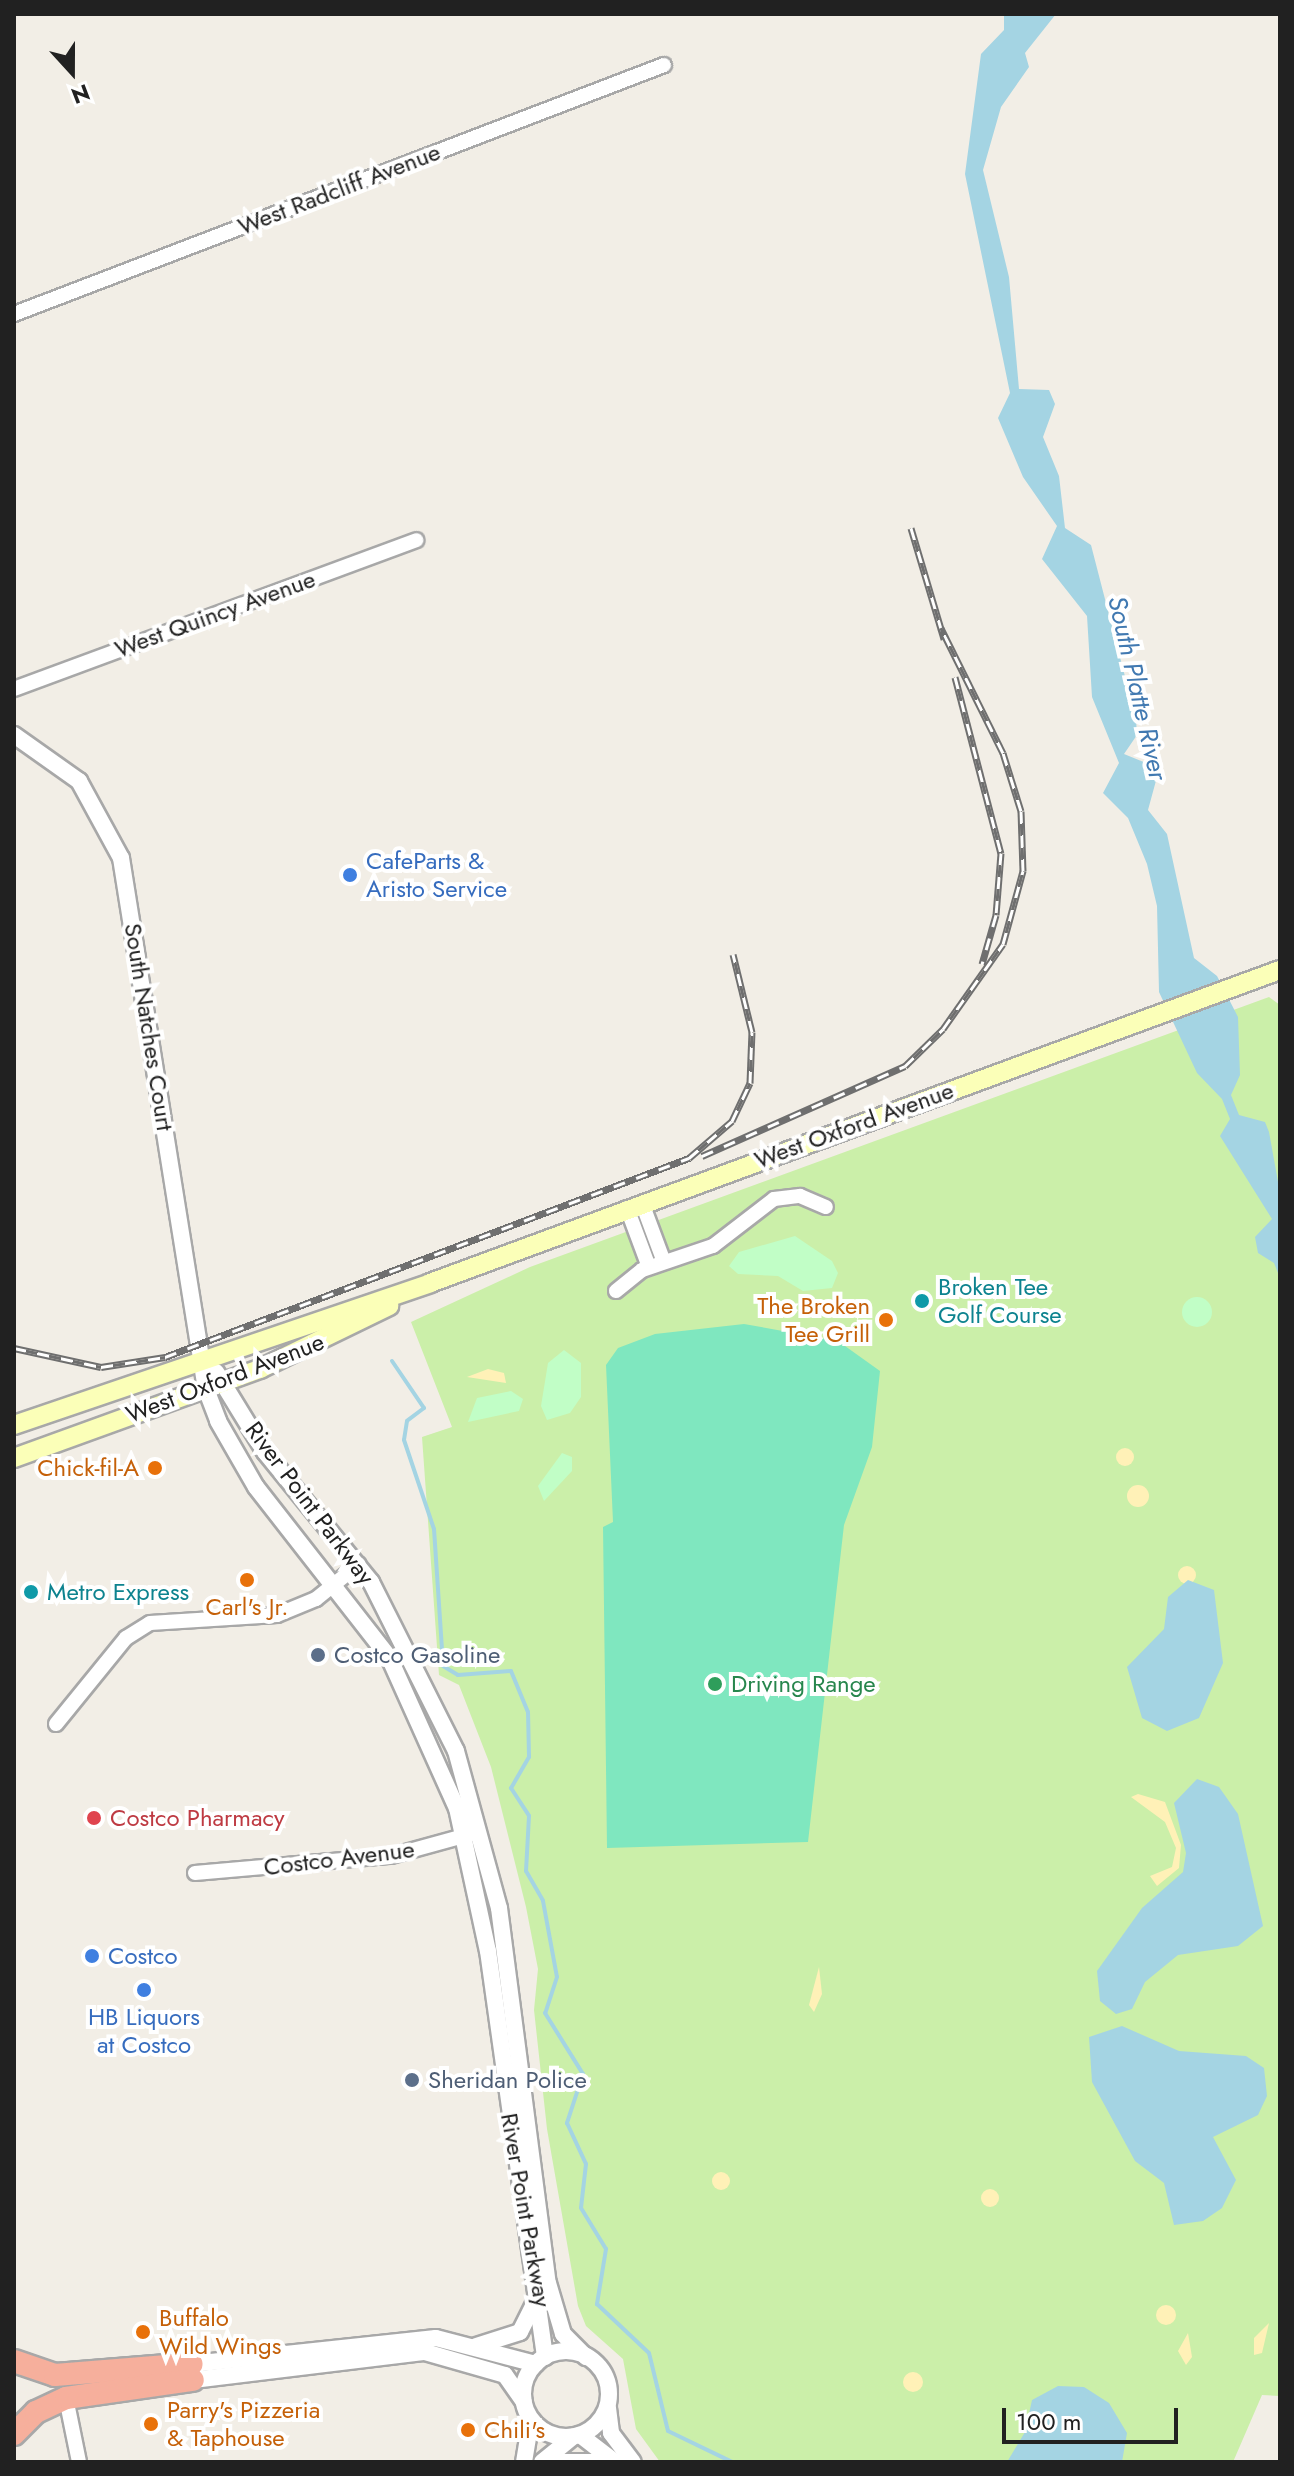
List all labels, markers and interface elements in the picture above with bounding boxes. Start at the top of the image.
north arrow [32,32,112,112]
text: N [67,76,94,112]
street label: West Radcliff Avenue [234,137,444,241]
street label: West Quincy Avenue [111,564,319,664]
water label: South Platte River [1101,593,1173,783]
place label: CafeParts & Aristo Service [366,847,507,903]
marker: CafeParts & Aristo Service [341,866,359,884]
street label: South Natches Court [118,921,180,1133]
street label: West Oxford Avenue [751,1076,957,1174]
place label: Broken Tee Golf Course [938,1273,1062,1329]
place label: The Broken Tee Grill [757,1292,870,1348]
marker: Broken Tee Golf Course [913,1292,931,1310]
marker: The Broken Tee Grill [877,1311,895,1329]
street label: West Oxford Avenue [122,1327,328,1429]
street label: River Point Parkway [239,1416,381,1590]
place label: Chick-fil-A [37,1454,139,1482]
marker: Chick-fil-A [146,1459,164,1477]
marker: Carl's Jr. [238,1571,256,1589]
place label: Metro Express [47,1578,189,1606]
marker: Metro Express [22,1583,40,1601]
place label: Carl's Jr. [206,1593,288,1621]
place label: Costco Gasoline [334,1641,500,1669]
marker: Costco Gasoline [309,1646,327,1664]
place label: Driving Range [731,1670,876,1698]
marker: Driving Range [706,1675,724,1693]
place label: Costco Pharmacy [110,1804,285,1832]
marker: Costco Pharmacy [85,1809,103,1827]
street label: Costco Avenue [262,1834,416,1882]
place label: Costco [108,1942,178,1970]
marker: Costco [83,1947,101,1965]
marker: HB Liquors at Costco [135,1981,153,1999]
place label: HB Liquors at Costco [88,2003,200,2059]
place label: Sheridan Police [428,2066,587,2094]
marker: Sheridan Police [403,2071,421,2089]
street label: River Point Parkway [495,2111,557,2309]
place label: Buffalo Wild Wings [159,2304,281,2360]
marker: Buffalo Wild Wings [134,2323,152,2341]
scale bar [1006,2392,1182,2442]
place label: Parry's Pizzeria & Taphouse [167,2396,320,2452]
text: 100 m [1016,2404,1082,2439]
marker: Parry's Pizzeria & Taphouse [142,2415,160,2433]
place label: Chili's [484,2416,545,2444]
marker: Chili's [459,2421,477,2439]

